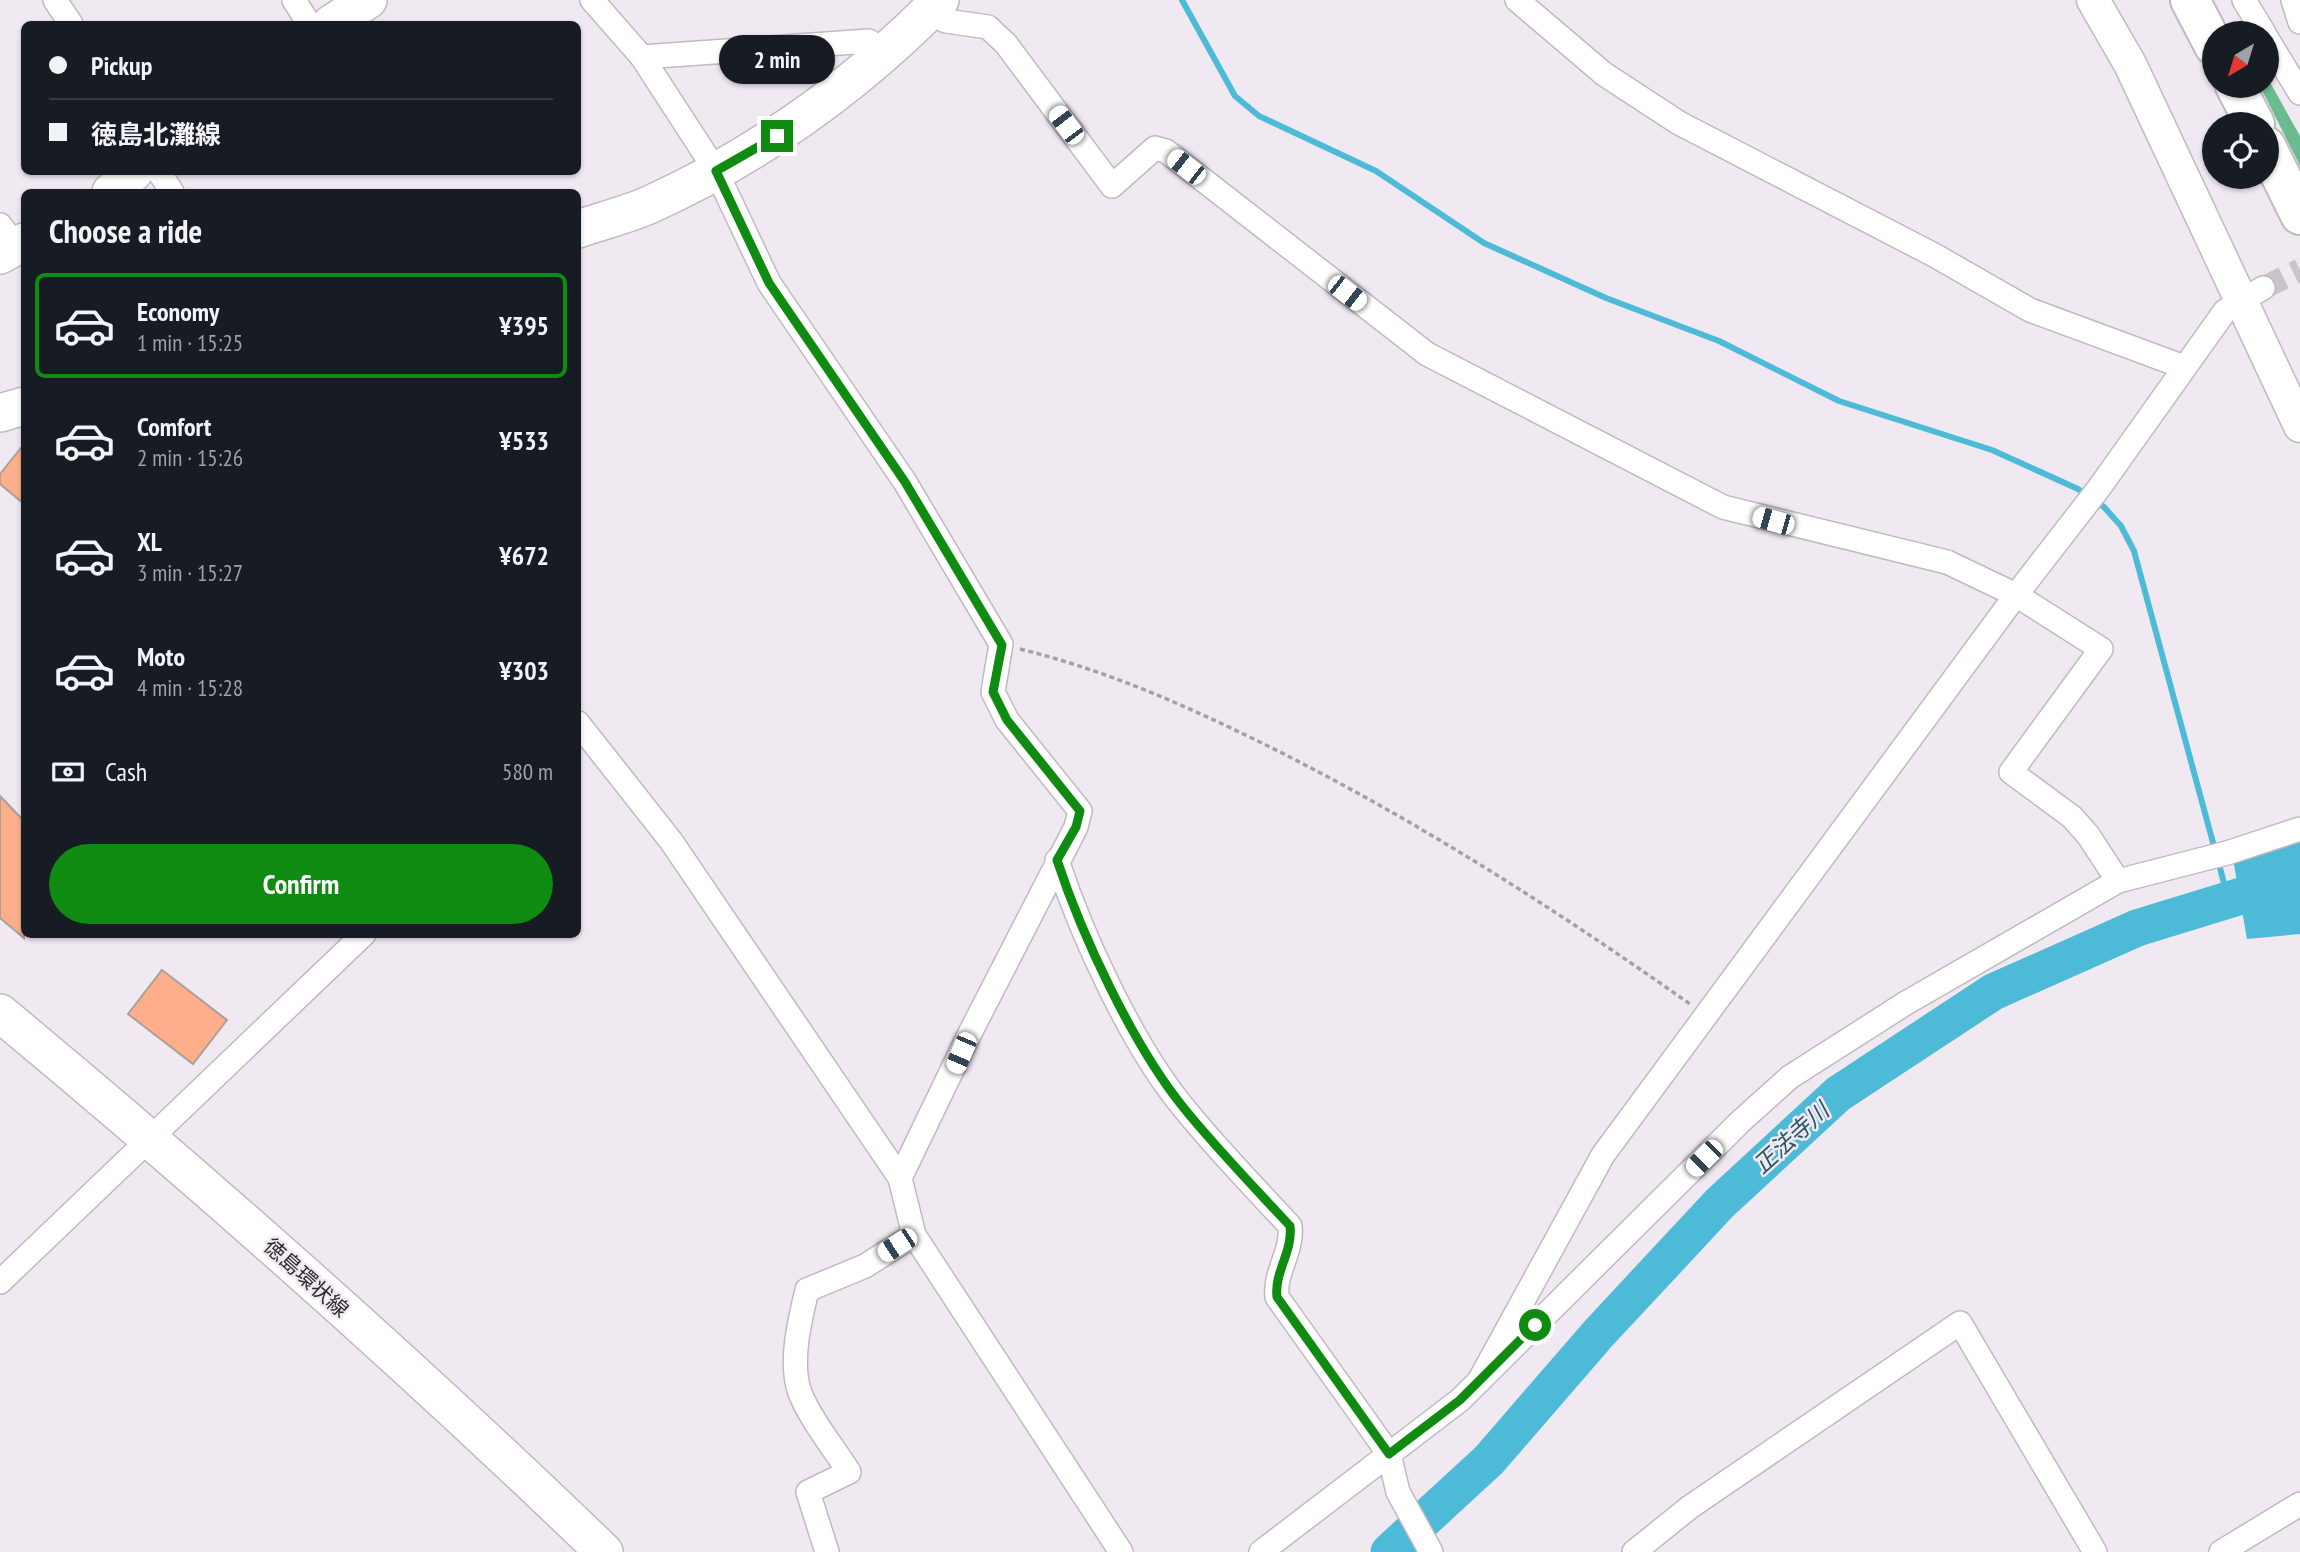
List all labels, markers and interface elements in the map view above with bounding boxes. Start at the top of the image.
north arrow [2202,21,2278,98]
map controls [2202,21,2279,189]
callout: 2 min [719,34,835,83]
text: 2 min [754,45,800,74]
text: Pickup [91,49,152,82]
car [1045,102,1088,148]
button: locate [2202,112,2279,189]
text: 徳島北灘線 [91,118,221,151]
route end [761,120,793,152]
car [1163,146,1210,188]
text: Choose a ride [49,210,202,252]
car [1324,272,1371,314]
icon: car [53,294,116,357]
text: Economy [137,295,219,328]
text: ¥395 [499,309,549,342]
text: 1 min · 15:25 [137,328,243,357]
icon: car [53,409,116,472]
text: Comfort [137,410,211,443]
text: ¥533 [499,424,549,457]
text: 2 min · 15:26 [137,443,243,472]
car [1750,505,1797,537]
icon: car [53,524,116,587]
text: XL [137,525,162,558]
text: ¥672 [499,539,549,572]
text: 3 min · 15:27 [137,558,243,587]
icon: car [53,639,116,702]
text: Moto [137,640,185,673]
text: ¥303 [499,654,549,687]
text: 4 min · 15:28 [137,673,243,702]
icon: cash [49,753,87,791]
text: Cash [105,755,147,788]
text: 580 m [502,757,553,786]
button: Confirm [49,844,553,924]
car [944,1030,979,1076]
water label: 正法寺川 [1747,1094,1837,1179]
car [1682,1136,1727,1180]
car [874,1225,921,1265]
street label: 徳島環状線 [258,1232,354,1323]
route start [1519,1309,1551,1341]

